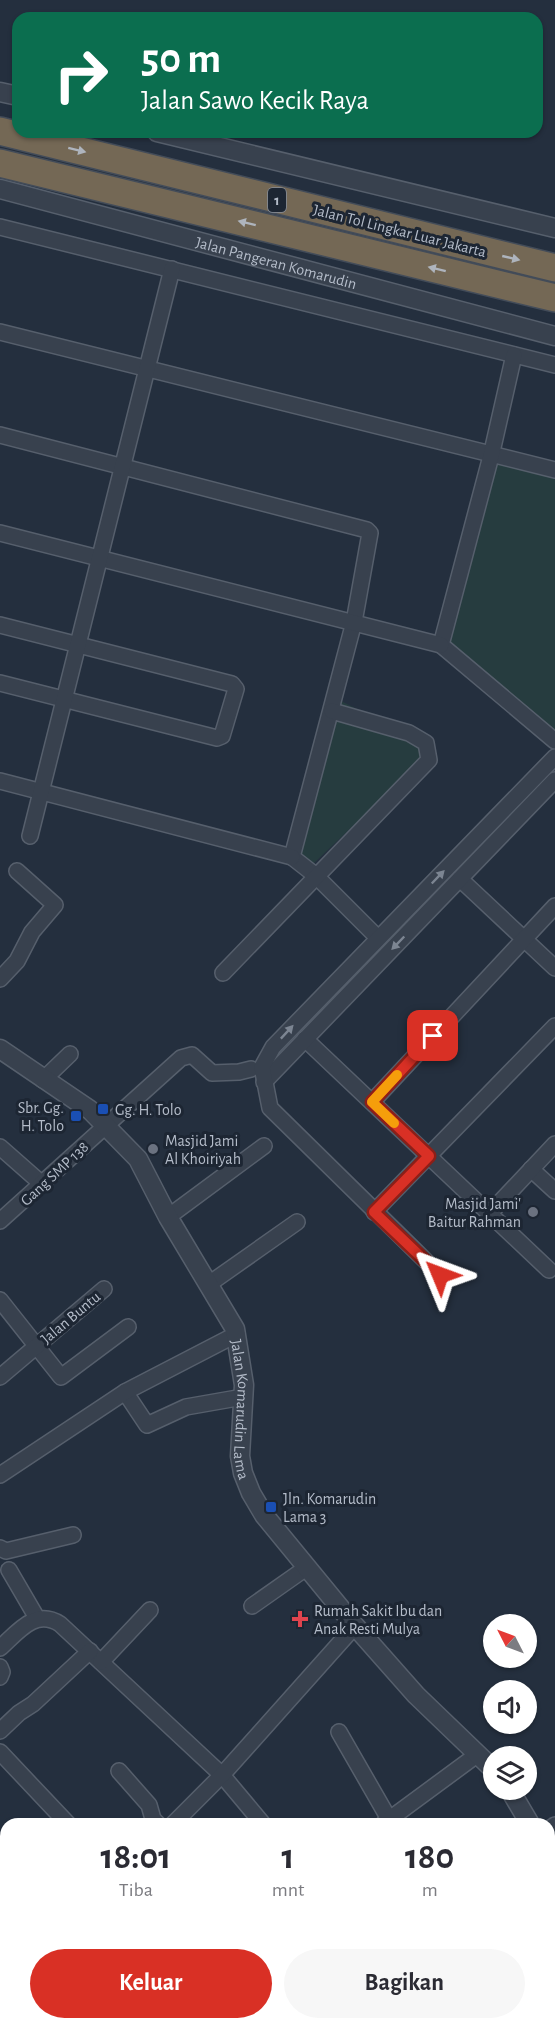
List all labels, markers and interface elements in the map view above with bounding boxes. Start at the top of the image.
icon: right [42,36,120,114]
text: 50 m [141,38,221,80]
text: Jalan Sawo Kecik Raya [141,87,369,114]
one-way arrow [68,145,87,155]
road number: 1 [268,188,286,212]
street label: Jalan Tol Lingkar Luar Jakarta [312,202,488,260]
one-way arrow [238,217,257,227]
street label: Jalan Pangeran Komarudin [194,234,358,292]
one-way arrow [502,253,520,263]
one-way arrow [428,264,446,274]
one-way arrow [430,871,444,885]
one-way arrow [391,936,405,950]
pin [407,1010,458,1061]
icon: arrive [416,1019,449,1052]
one-way arrow [280,1025,293,1040]
place label: Sbr. Gg. H. Tolo [18,1100,64,1134]
marker: Gg. H. Tolo [96,1102,110,1116]
place label: Gg. H. Tolo [115,1102,182,1118]
marker: Sbr. Gg. H. Tolo [69,1109,83,1123]
place label: Masjid Jami Al Khoiriyah [165,1133,241,1168]
street label: Gang SMP 138 [18,1138,92,1209]
marker: Masjid Jami Al Khoiriyah [146,1142,160,1156]
place label: Masjid Jami' Baitur Rahman [428,1196,521,1230]
marker: Masjid Jami' Baitur Rahman [526,1205,540,1219]
position arrow [408,1243,472,1307]
street label: Jalan Buntu [38,1288,103,1347]
street label: Jalan Komarudin Lama [228,1338,252,1482]
place label: Jln. Komarudin Lama 3 [283,1491,376,1525]
marker: Jln. Komarudin Lama 3 [264,1500,278,1514]
place label: Rumah Sakit Ibu dan Anak Resti Mulya [314,1603,442,1638]
marker: Rumah Sakit Ibu dan Anak Resti Mulya [291,1610,309,1628]
north arrow [483,1614,537,1668]
map controls [483,1614,537,1800]
button: sound [483,1680,537,1734]
button: layers [483,1746,537,1800]
text: 18:01 [101,1839,171,1875]
text: 1 [282,1839,295,1875]
text: 180 [405,1839,454,1875]
text: Tiba [119,1880,153,1900]
text: mnt [272,1880,304,1900]
text: m [422,1880,438,1900]
button: Keluar [30,1949,272,2018]
button: Bagikan [284,1949,525,2018]

